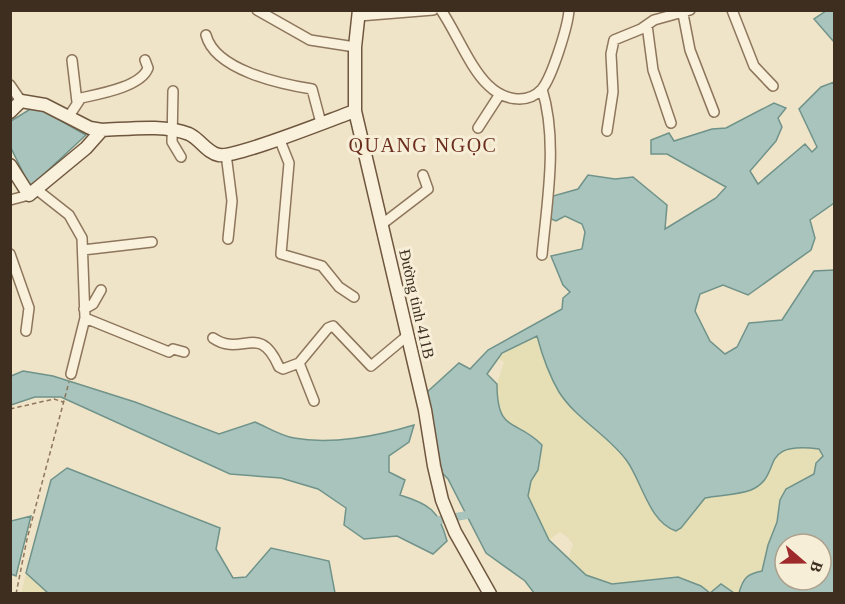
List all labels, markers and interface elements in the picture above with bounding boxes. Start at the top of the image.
district label: QUANG NGỌC [349,134,497,156]
street label: Đường tỉnh 411B [395,248,438,361]
north arrow [773,532,833,592]
text: B [807,559,826,575]

